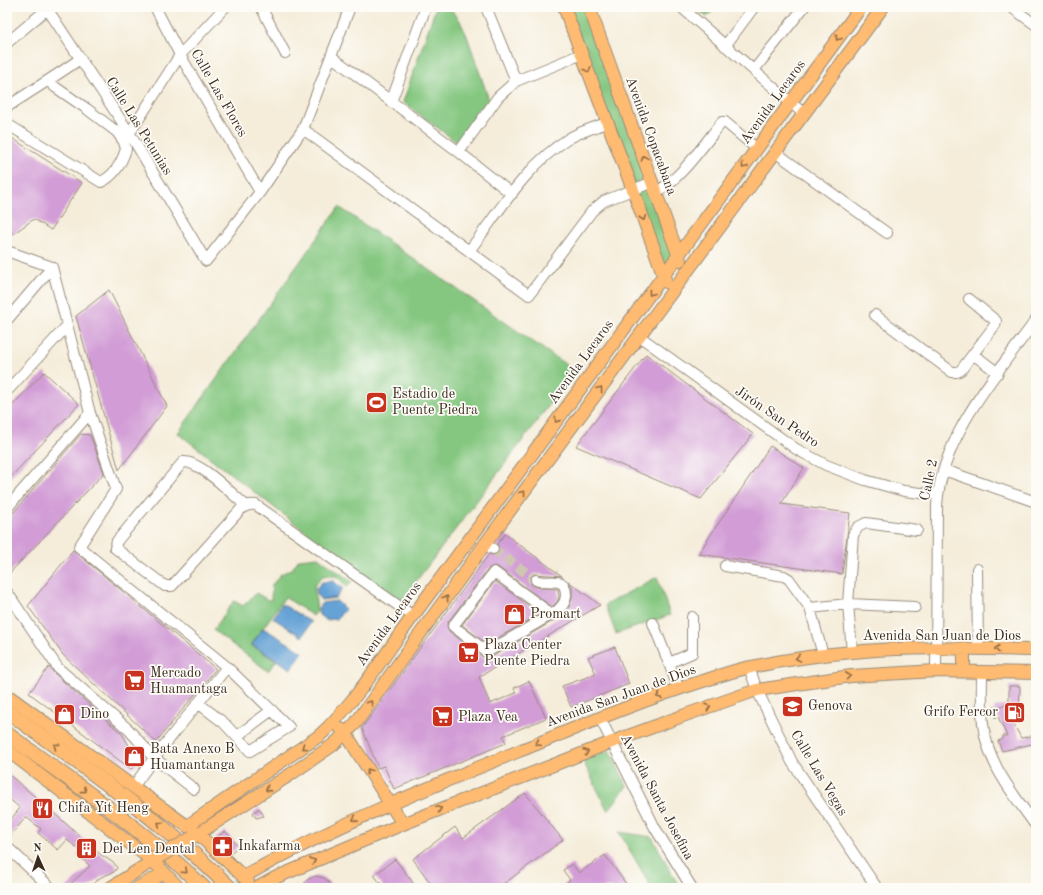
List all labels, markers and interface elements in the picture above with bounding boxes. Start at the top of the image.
one-way arrow [836,34,843,41]
street label: Calle Las Flores [188,47,250,139]
street label: Avenida Lecaros [738,57,808,147]
one-way arrow [583,66,591,73]
street label: Calle Las Petunias [103,75,175,177]
street label: Avenida Copacabana [623,75,679,197]
one-way arrow [640,155,649,162]
one-way arrow [742,161,749,168]
one-way arrow [639,214,647,221]
one-way arrow [648,289,655,296]
street label: Avenida Lecaros [546,317,616,407]
street label: Jirón San Pedro [733,384,821,450]
one-way arrow [595,386,602,393]
place label: Estadio de Puente Piedra [392,387,478,417]
sports icon: Estadio de Puente Piedra [363,389,389,415]
one-way arrow [555,416,562,423]
street label: Calle 2 [918,458,940,502]
one-way arrow [518,491,525,498]
street label: Avenida Lecaros [354,579,424,669]
one-way arrow [441,595,449,602]
shop icon: Promart [501,601,527,627]
place label: Promart [530,607,581,621]
street label: Avenida San Juan de Dios [863,629,1021,643]
place label: Plaza Center Puente Piedra [484,638,570,668]
supermarket icon: Plaza Center Puente Piedra [456,640,482,666]
one-way arrow [994,645,1000,653]
one-way arrow [794,654,801,662]
street label: Avenida San Juan de Dios [544,662,698,730]
place label: Mercado Huamantaga [150,666,227,696]
supermarket icon: Mercado Huamantaga [122,668,148,694]
one-way arrow [845,672,851,681]
one-way arrow [655,691,662,700]
school or university icon: Genova [779,693,805,719]
place label: Genova [808,699,852,713]
fuel station icon: Grifo Fercor [1001,699,1027,725]
shop icon: Dino [51,701,77,727]
one-way arrow [365,701,372,708]
one-way arrow [704,703,711,712]
supermarket icon: Plaza Vea [430,704,456,730]
place label: Grifo Fercor [923,705,998,719]
place label: Dino [80,707,109,721]
place label: Plaza Vea [458,710,518,724]
street label: Calle Las Vegas [788,728,850,818]
street label: Avenida Santa Josefina [618,732,696,862]
one-way arrow [534,739,541,747]
place label: Bata Anexo B Huamantanga [150,742,235,772]
one-way arrow [301,742,308,749]
one-way arrow [53,744,60,751]
shop icon: Bata Anexo B Huamantanga [122,744,148,770]
one-way arrow [583,748,590,756]
one-way arrow [367,768,374,775]
one-way arrow [265,784,272,792]
one-way arrow [79,785,86,792]
restaurant icon: Chifa Yit Heng [29,795,55,821]
place label: Chifa Yit Heng [58,801,149,815]
one-way arrow [435,806,442,814]
one-way arrow [351,815,358,823]
one-way arrow [157,822,164,829]
pharmacy icon: Inkafarma [209,833,235,859]
building icon: Dei Len Dental [74,836,100,862]
north arrow [18,837,58,877]
place label: Inkafarma [238,839,301,853]
place label: Dei Len Dental [102,842,195,856]
text: N [33,843,43,854]
one-way arrow [309,858,316,866]
one-way arrow [181,866,188,873]

